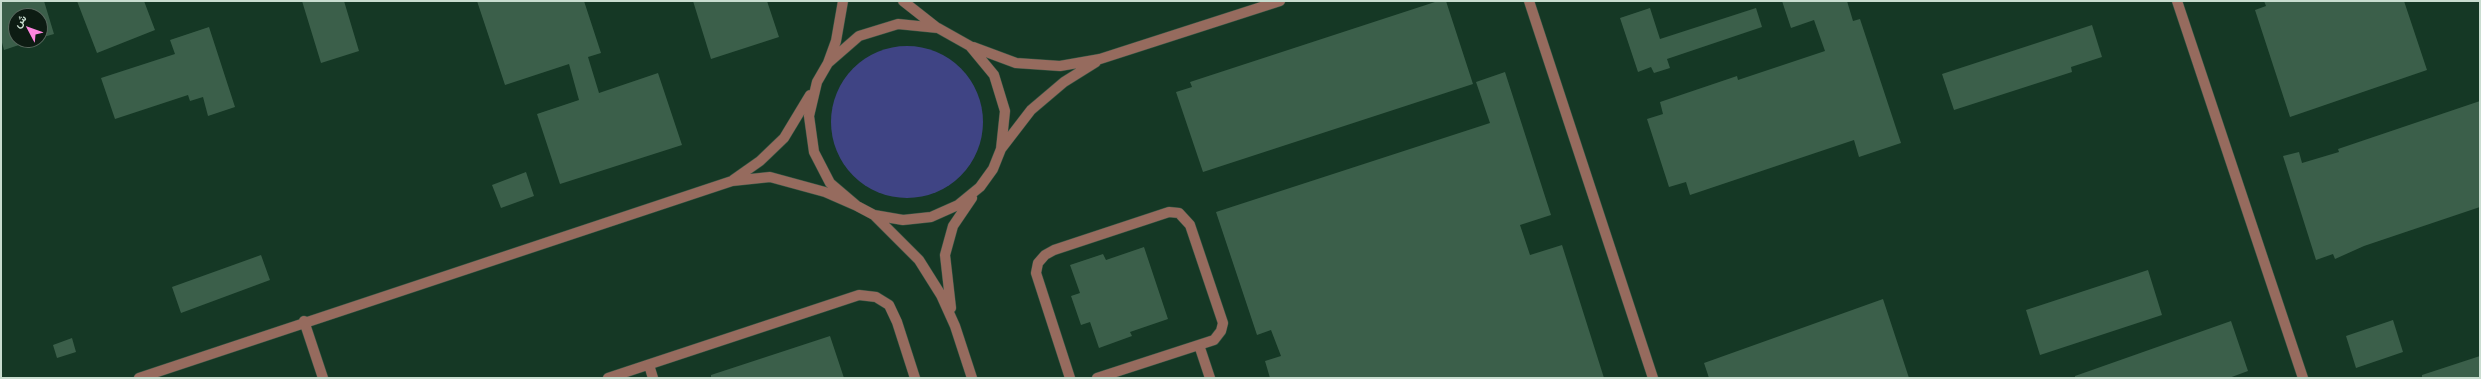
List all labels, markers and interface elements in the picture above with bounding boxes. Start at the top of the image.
north arrow [8,8,48,48]
text: ش [10,11,29,30]

